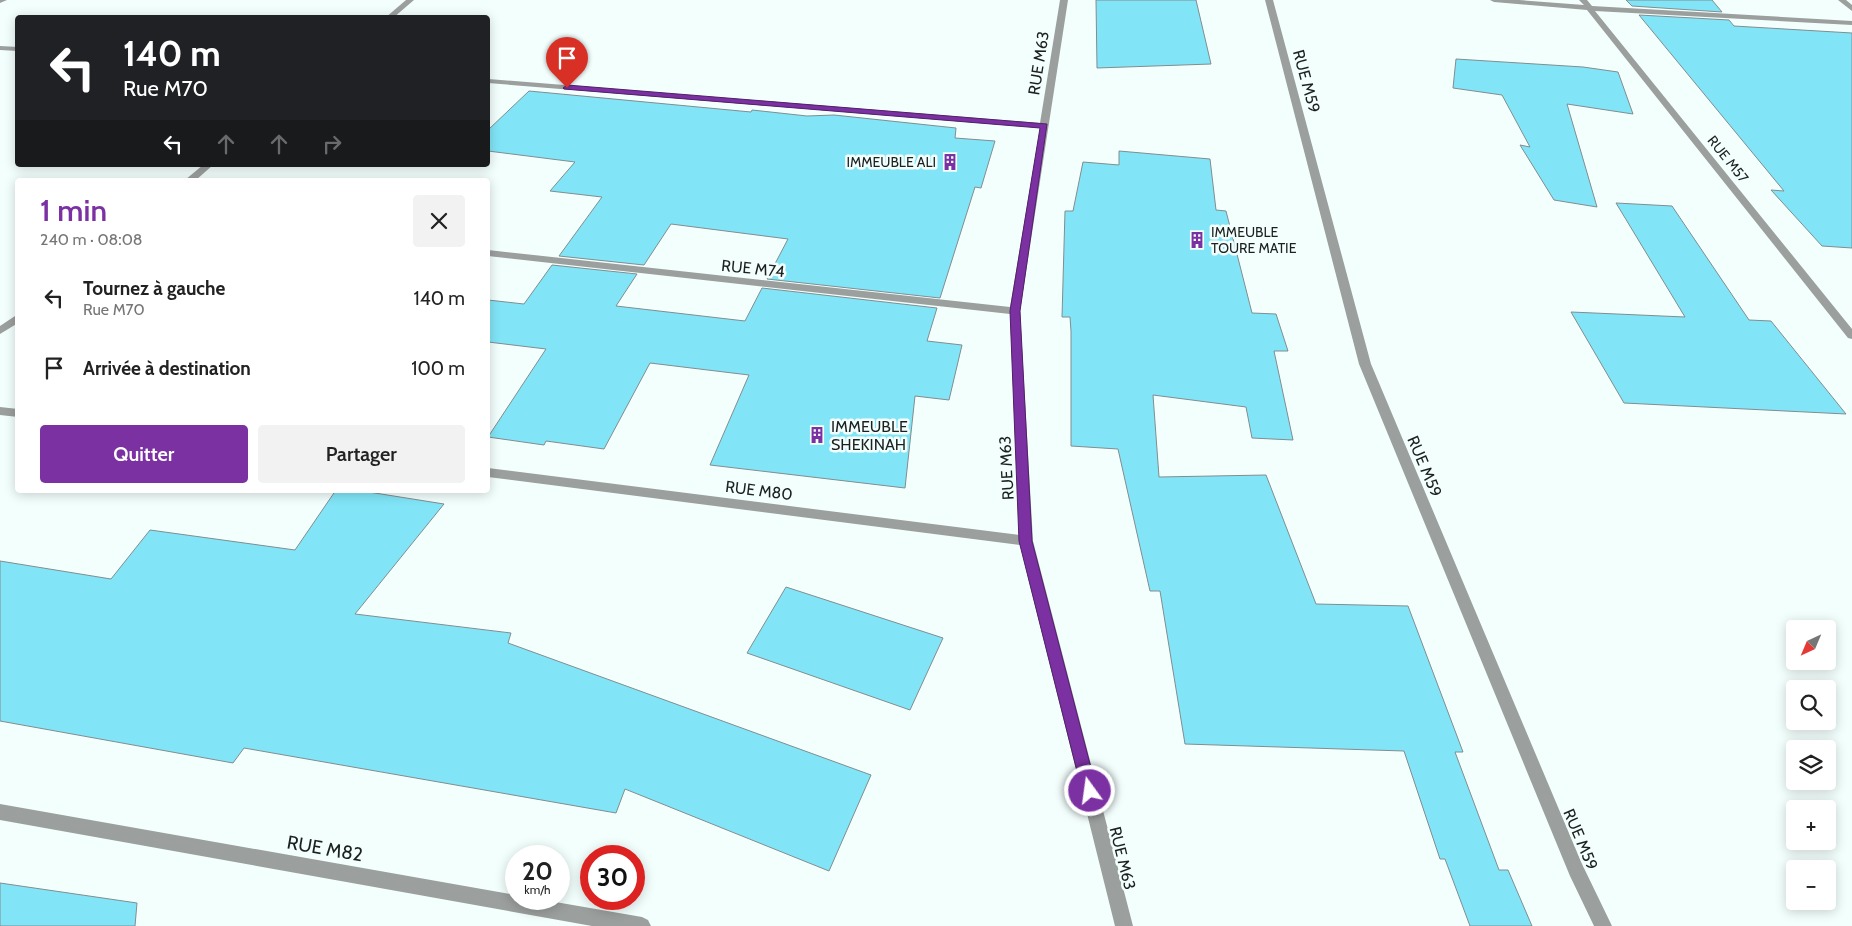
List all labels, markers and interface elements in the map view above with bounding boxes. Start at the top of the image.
street label: RUE M63 [1024,30,1053,96]
text: 140 m [123,32,221,75]
icon: left [40,35,105,100]
pin [546,37,588,88]
icon: arrive [553,44,581,72]
street label: RUE M59 [1289,48,1324,115]
text: Rue M70 [123,75,208,102]
icon: left [159,130,187,158]
icon: ahead [212,130,240,158]
icon: ahead [265,130,293,158]
icon: right [318,130,346,158]
street label: RUE M57 [1704,132,1752,186]
building icon: IMMEUBLE ALI [940,152,960,172]
place label: IMMEUBLE ALI [846,153,936,171]
text: 1 min [40,192,107,229]
button: close [413,195,465,247]
place label: IMMEUBLE TOURE MATIE [1211,223,1297,257]
text: 240 m · 08:08 [40,230,143,249]
building icon: IMMEUBLE TOURE MATIE [1187,230,1207,250]
street label: RUE M74 [720,256,785,281]
text: Tournez à gauche [83,277,225,300]
icon: left [40,284,68,312]
text: 140 m [414,287,465,310]
text: Rue M70 [83,300,145,319]
icon: arrive [40,354,68,382]
text: Arrivée à destination [83,357,251,380]
text: 100 m [411,357,465,380]
place label: IMMEUBLE SHEKINAH [831,417,908,454]
button: Quitter [40,425,248,483]
button: Partager [258,425,465,483]
building icon: IMMEUBLE SHEKINAH [807,425,827,445]
street label: RUE M59 [1403,433,1446,500]
street label: RUE M63 [995,435,1018,501]
street label: RUE M80 [724,477,794,504]
north arrow [1786,620,1836,670]
map controls [1786,620,1836,910]
button: search [1786,680,1836,730]
button: layers [1786,740,1836,790]
position arrow [1063,764,1115,816]
button: + [1786,800,1836,850]
street label: RUE M59 [1559,806,1602,873]
street label: RUE M63 [1106,825,1140,892]
street label: RUE M82 [285,830,365,866]
speed limit sign: 30 [580,845,645,910]
text: 20 [522,856,553,886]
button: − [1786,860,1836,910]
text: km/h [524,882,551,897]

